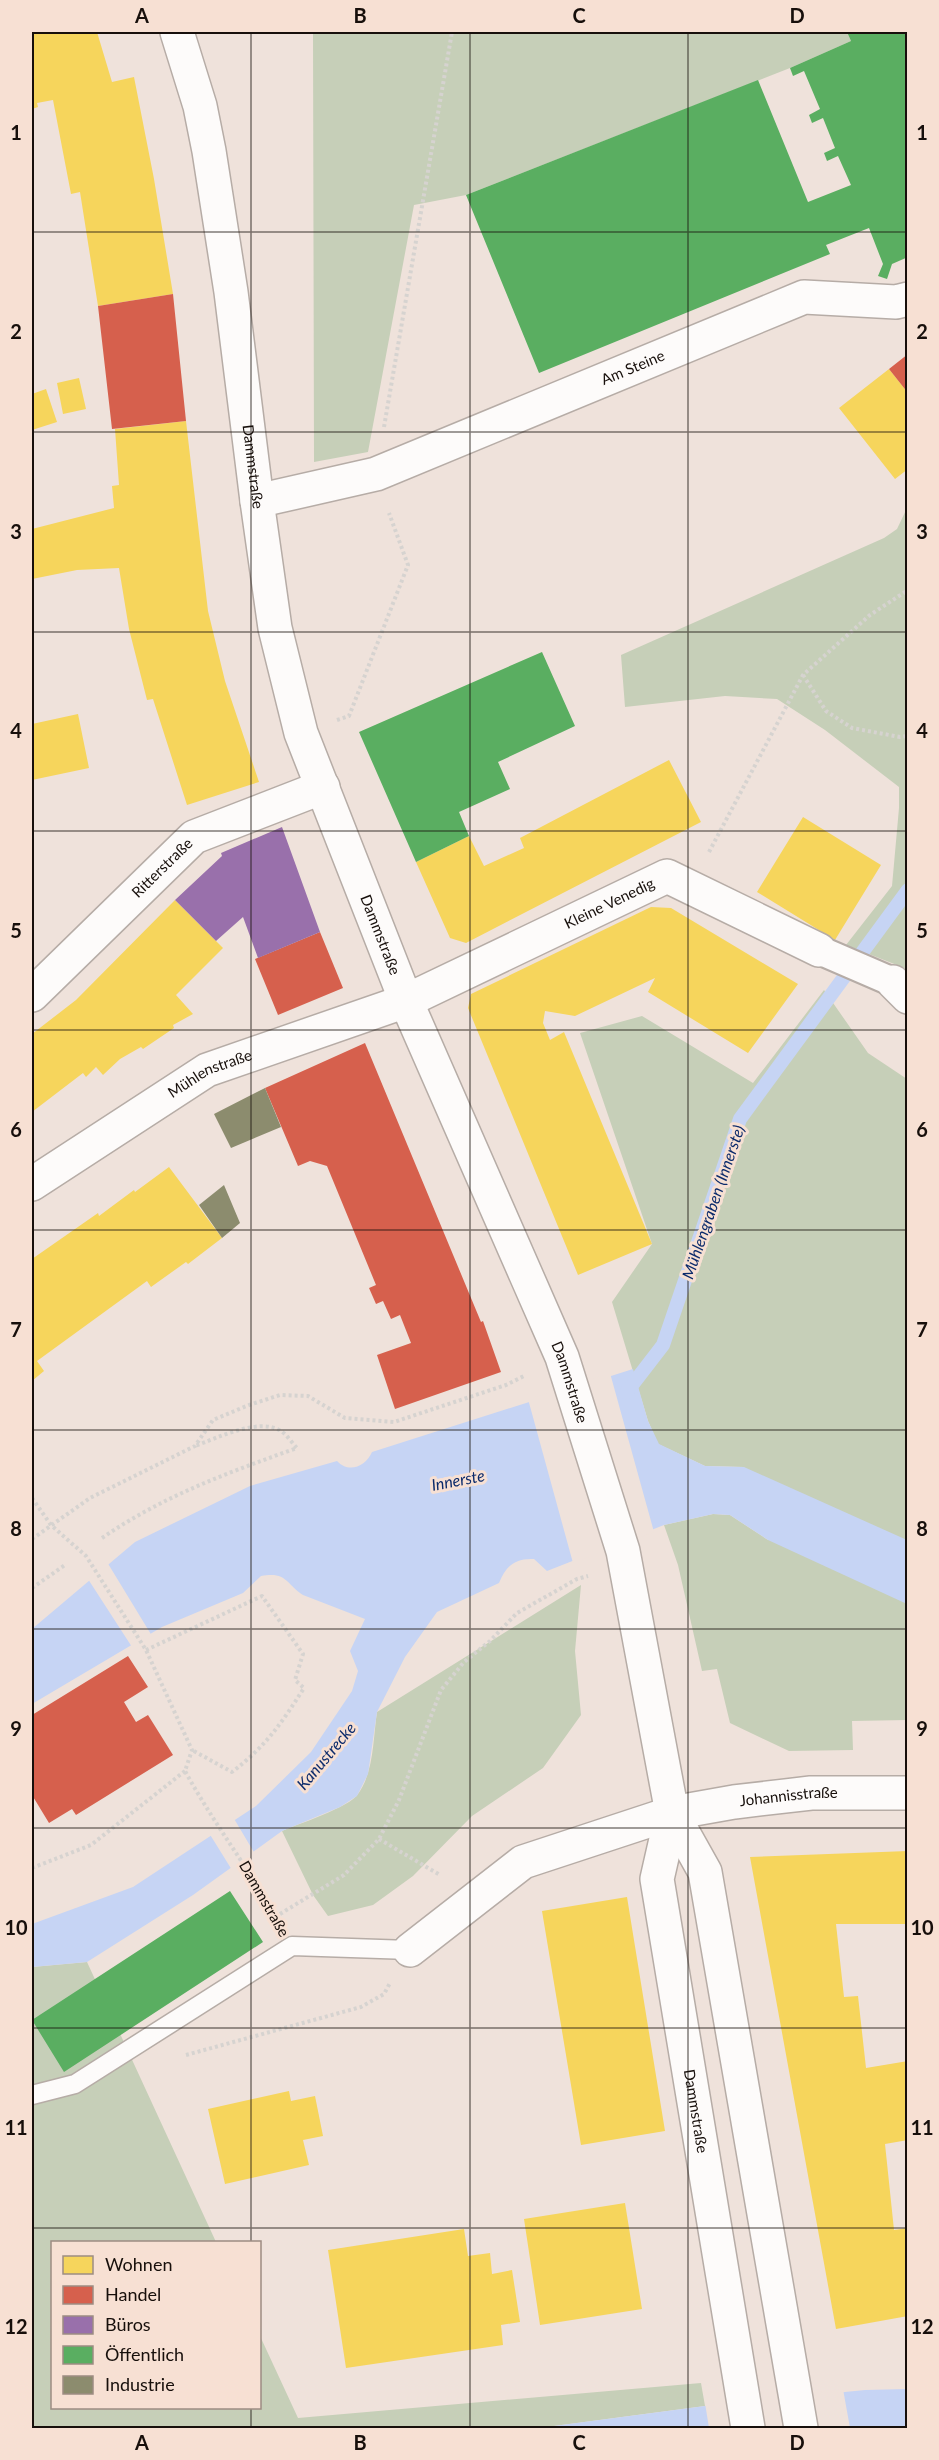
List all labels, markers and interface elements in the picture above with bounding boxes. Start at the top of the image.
text: A [134,3,149,27]
text: B [353,3,367,27]
text: C [572,3,586,27]
text: D [789,3,805,27]
text: 1 [10,120,22,144]
text: 1 [916,120,928,144]
text: 2 [10,319,22,343]
text: 2 [916,319,928,343]
street label: Am Steine [598,346,667,388]
street label: Dammstraße [240,423,268,510]
text: 3 [10,519,22,543]
text: 3 [916,519,928,543]
text: 4 [10,718,22,742]
text: 4 [916,718,928,742]
street label: Ritterstraße [127,834,196,901]
street label: Kleine Venedig [561,873,657,932]
street label: Dammstraße [357,892,405,977]
text: 5 [10,918,22,942]
text: 5 [916,918,928,942]
street label: Mühlenstraße [164,1045,254,1101]
text: 6 [10,1117,22,1141]
text: 6 [916,1117,928,1141]
water label: Mühlengraben (Innerste) [677,1122,748,1281]
text: 7 [10,1317,22,1341]
text: 7 [916,1317,928,1341]
street label: Dammstraße [548,1338,592,1425]
water label: Innerste [430,1465,486,1494]
text: 8 [10,1516,22,1540]
text: 8 [916,1516,928,1540]
text: 9 [10,1716,22,1740]
text: 9 [916,1716,928,1740]
water label: Kanustrecke [292,1718,359,1793]
street label: Johannisstraße [738,1783,838,1809]
street label: Dammstraße [236,1857,294,1940]
text: 10 [4,1915,28,1939]
text: 10 [910,1915,934,1939]
street label: Dammstraße [681,2068,712,2154]
text: 11 [4,2115,28,2139]
text: 11 [910,2115,934,2139]
legend [51,2241,261,2409]
text: Wohnen [105,2253,172,2275]
text: Handel [105,2283,161,2305]
text: Büros [105,2313,151,2335]
text: 12 [4,2314,28,2338]
text: 12 [910,2314,934,2338]
text: Öffentlich [105,2343,184,2365]
text: Industrie [105,2373,175,2395]
text: A [134,2430,149,2454]
text: B [353,2430,367,2454]
text: C [572,2430,586,2454]
text: D [789,2430,805,2454]

